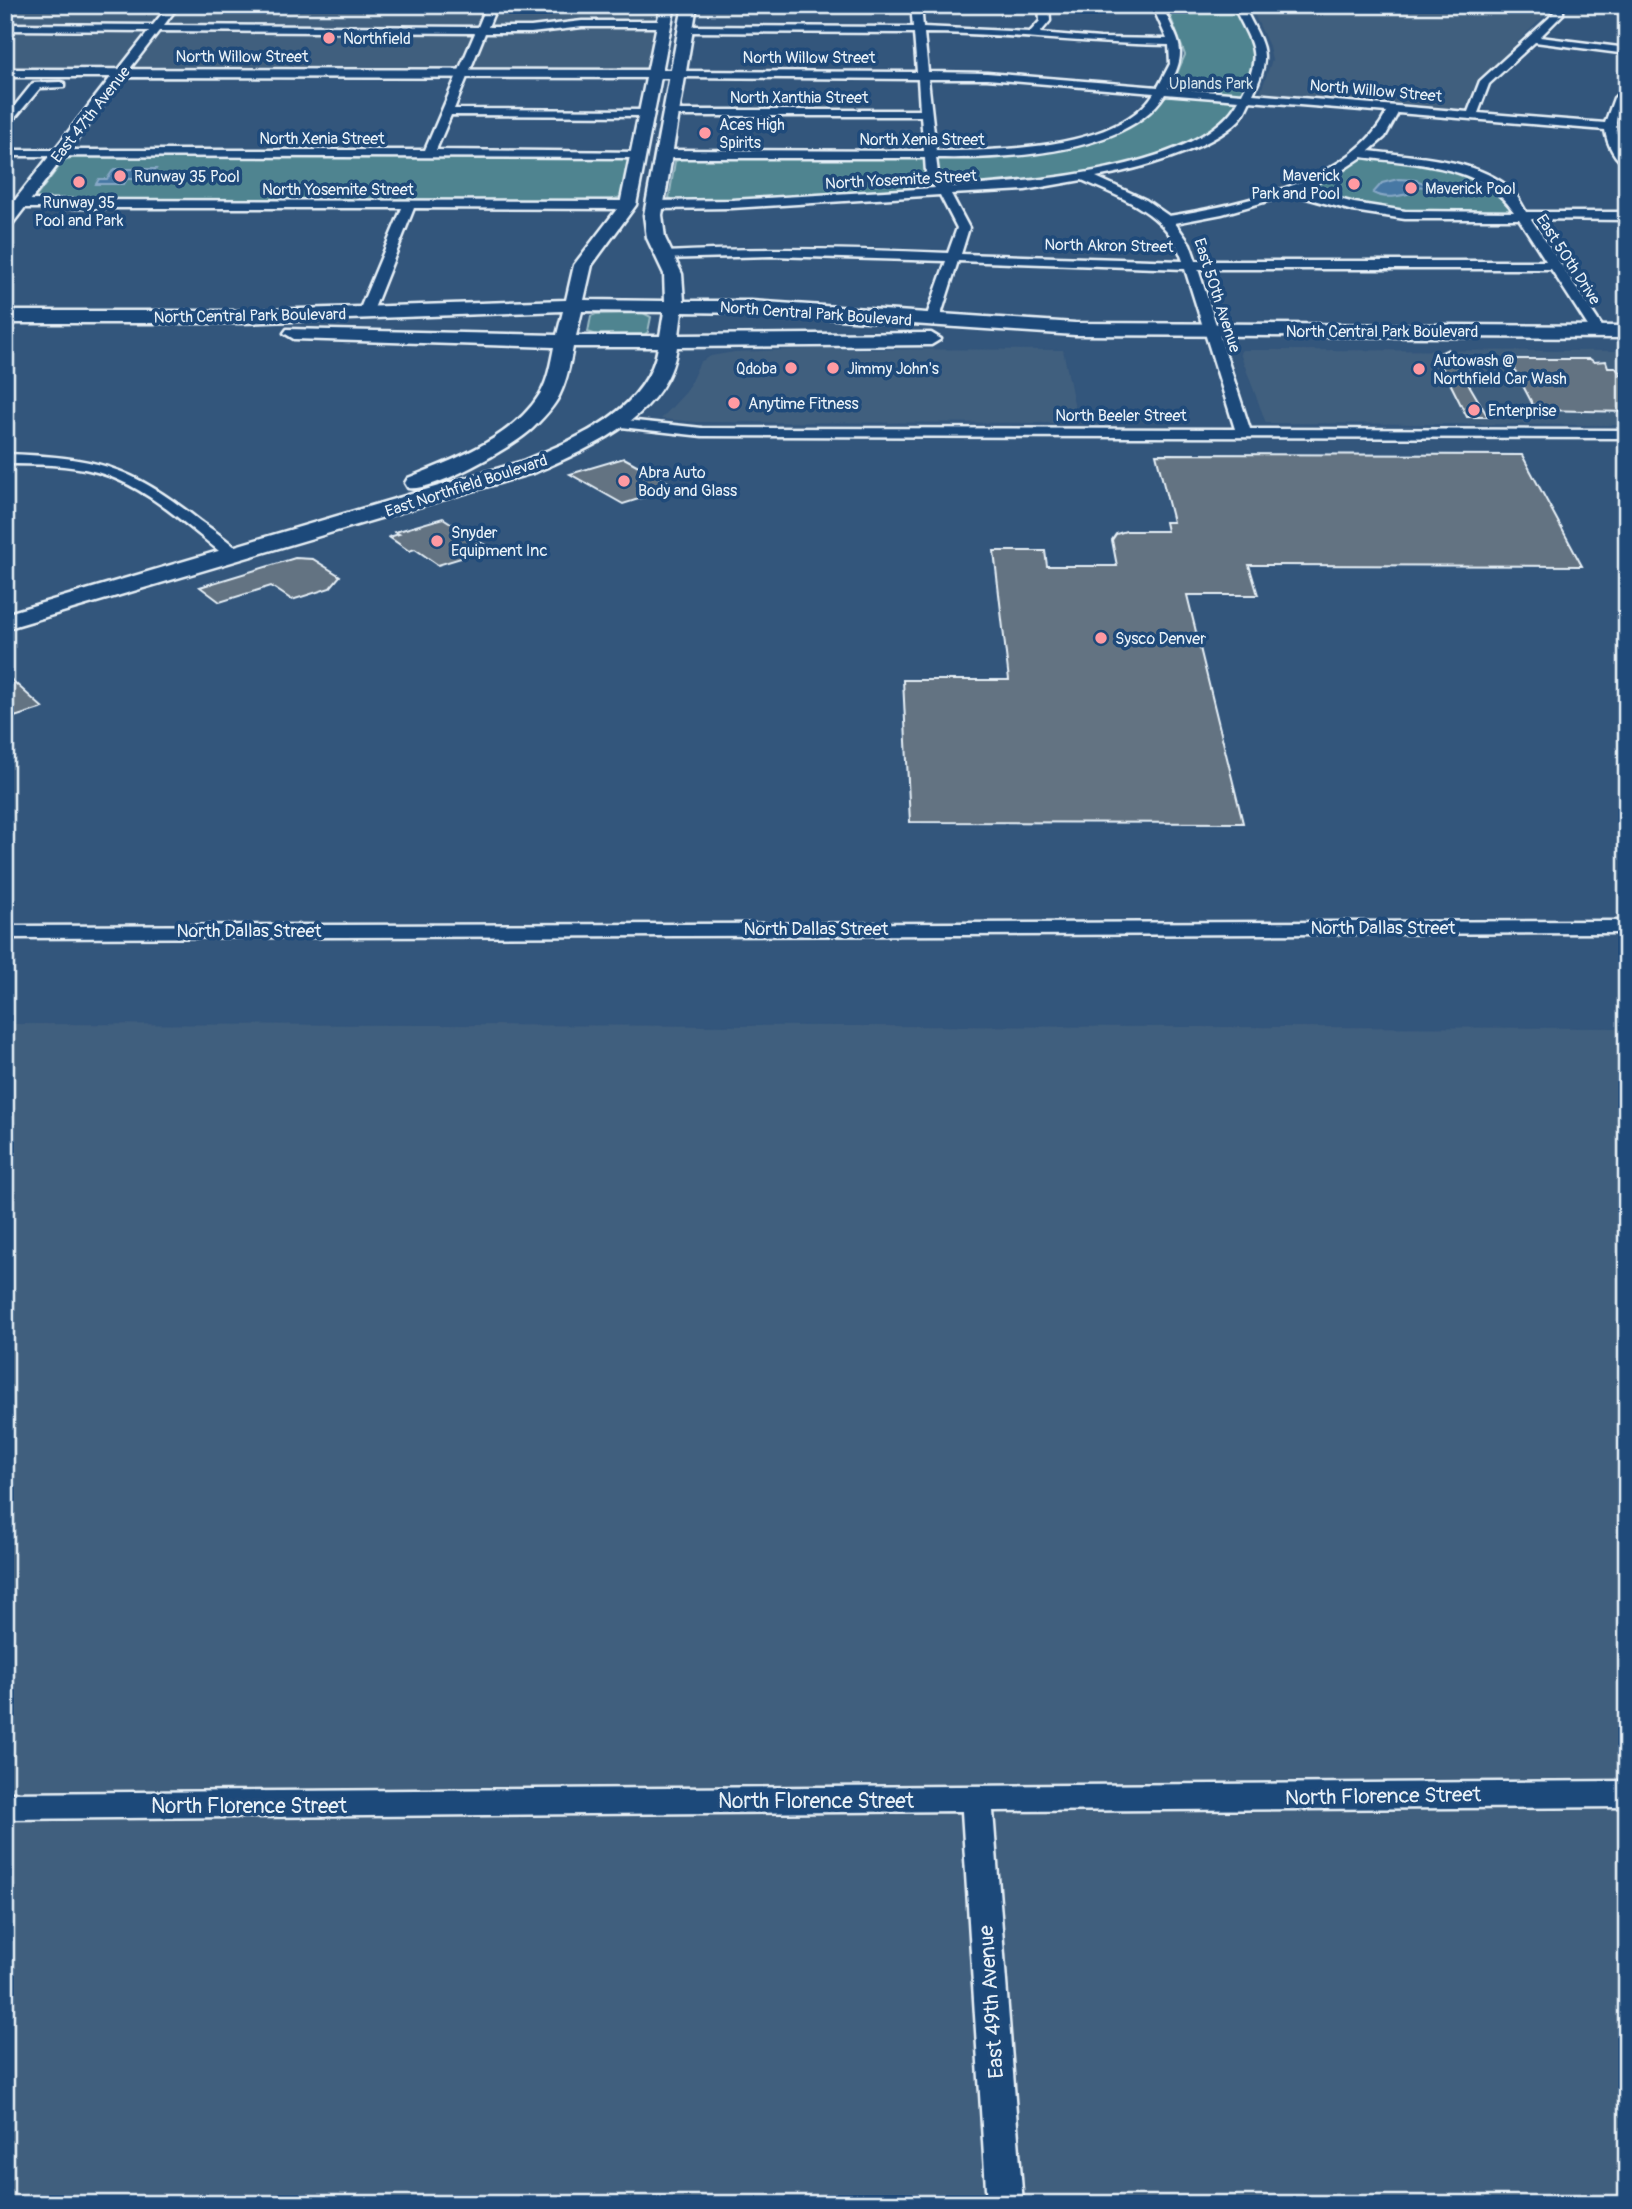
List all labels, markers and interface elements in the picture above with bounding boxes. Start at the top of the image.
place label: Northfield [343,29,411,49]
marker: Northfield [321,30,337,46]
street label: North Willow Street [176,47,309,67]
street label: North Willow Street [743,48,876,68]
street label: East 47th Avenue [47,62,135,167]
park label: Uplands Park [1169,74,1254,94]
street label: North Willow Street [1309,75,1443,107]
street label: North Xanthia Street [730,88,869,108]
place label: Aces High Spirits [719,115,785,153]
marker: Aces High Spirits [697,125,713,141]
street label: North Xenia Street [259,129,385,149]
street label: North Xenia Street [859,130,985,150]
street label: North Yosemite Street [825,166,978,194]
place label: Maverick Park and Pool [1251,166,1340,204]
place label: Runway 35 Pool [134,167,240,187]
marker: Runway 35 Pool [112,168,128,184]
marker: Runway 35 Pool and Park [71,174,87,190]
marker: Maverick Park and Pool [1346,176,1362,192]
place label: Maverick Pool [1425,179,1516,199]
street label: North Yosemite Street [262,180,415,200]
marker: Maverick Pool [1403,180,1419,196]
place label: Runway 35 Pool and Park [35,193,124,231]
street label: East 50th Drive [1531,210,1605,309]
street label: North Akron Street [1044,235,1174,257]
street label: East 50th Avenue [1189,236,1245,355]
street label: North Central Park Boulevard [719,297,913,331]
street label: North Central Park Boulevard [154,304,346,328]
street label: North Central Park Boulevard [1286,322,1478,342]
place label: Autowash @ Northfield Car Wash [1433,351,1567,389]
place label: Qdoba [736,359,777,379]
place label: Jimmy John's [847,359,939,379]
marker: Qdoba [783,360,799,376]
marker: Jimmy John's [825,360,841,376]
marker: Autowash @ Northfield Car Wash [1411,361,1427,377]
place label: Anytime Fitness [748,394,859,414]
marker: Anytime Fitness [726,395,742,411]
place label: Enterprise [1488,401,1557,421]
marker: Enterprise [1466,402,1482,418]
street label: North Beeler Street [1055,406,1187,426]
street label: East Northfield Boulevard [383,450,550,522]
place label: Abra Auto Body and Glass [638,463,737,501]
marker: Abra Auto Body and Glass [616,473,632,489]
place label: Snyder Equipment Inc [451,523,548,561]
marker: Snyder Equipment Inc [429,533,445,549]
place label: Sysco Denver [1115,629,1206,649]
marker: Sysco Denver [1093,630,1109,646]
street label: North Dallas Street [1310,917,1456,940]
street label: North Dallas Street [743,918,889,941]
street label: North Dallas Street [176,920,322,943]
street label: North Florence Street [1285,1781,1482,1812]
street label: North Florence Street [718,1788,915,1815]
street label: North Florence Street [151,1793,348,1820]
street label: East 49th Avenue [973,1924,1010,2079]

